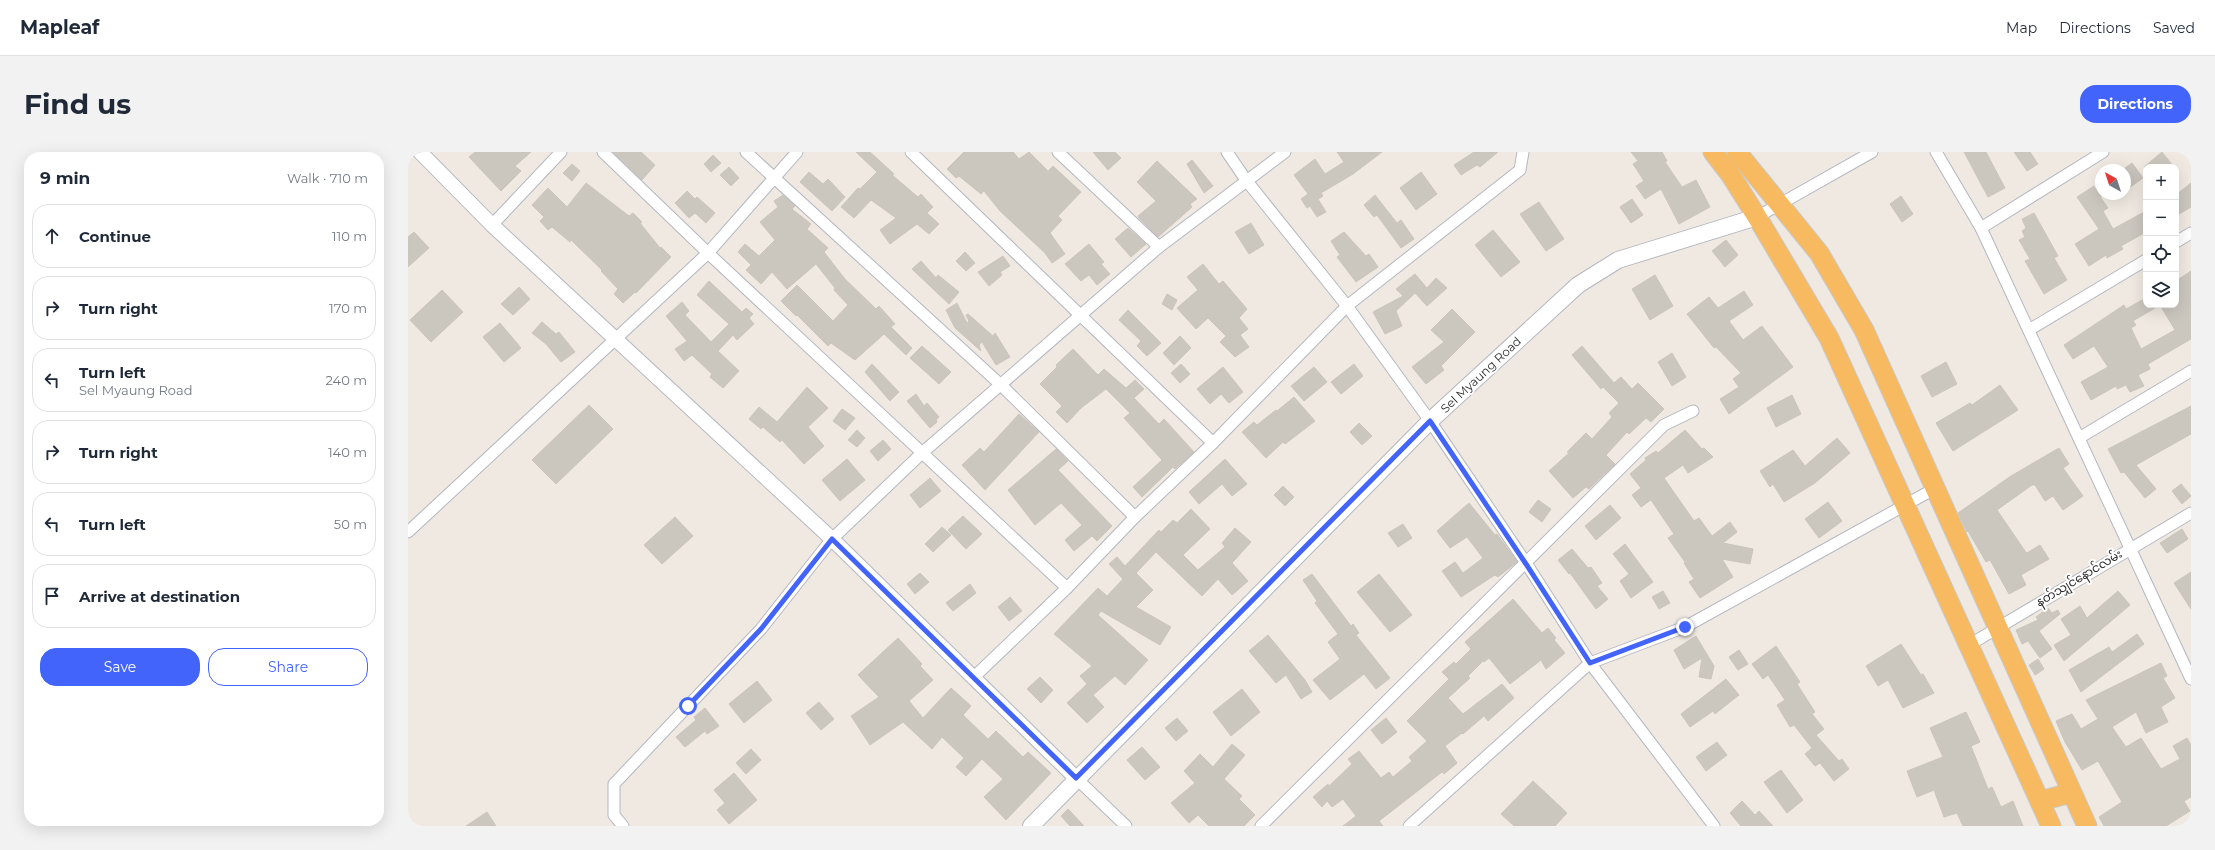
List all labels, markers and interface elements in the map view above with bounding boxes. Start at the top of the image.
text: Mapleaf [20,16,99,39]
text: Map [2006,19,2037,37]
text: Directions [2059,19,2131,37]
text: Saved [2153,19,2195,37]
button: Directions [2080,85,2191,123]
text: Find us [24,87,131,121]
north arrow [2095,164,2131,200]
map controls [2143,164,2179,308]
button: + [2143,164,2179,200]
text: 9 min [40,168,90,188]
text: Walk · 710 m [287,170,368,186]
button: − [2143,200,2179,236]
icon: ahead [41,225,63,247]
text: Continue [79,227,151,246]
text: 110 m [332,228,367,244]
button: locate [2143,236,2179,272]
button: layers [2143,272,2179,308]
icon: right [41,297,63,319]
text: Turn right [79,299,158,318]
text: 170 m [329,300,367,316]
street label: Sel Myaung Road [1437,333,1524,416]
text: Turn left [79,363,146,382]
icon: left [41,369,63,391]
text: 240 m [326,372,367,388]
text: Sel Myaung Road [79,382,192,398]
icon: right [41,441,63,463]
text: Turn right [79,443,158,462]
text: 140 m [328,444,367,460]
icon: left [41,513,63,535]
text: Turn left [79,515,146,534]
text: 50 m [334,516,367,532]
street label: နတ်သျှင်နောင်လမ်း [2032,545,2126,612]
icon: arrive [41,585,63,607]
text: Arrive at destination [79,587,240,606]
route end [1676,618,1694,636]
button: Save [40,648,200,686]
button: Share [208,648,368,686]
route start [679,697,697,715]

